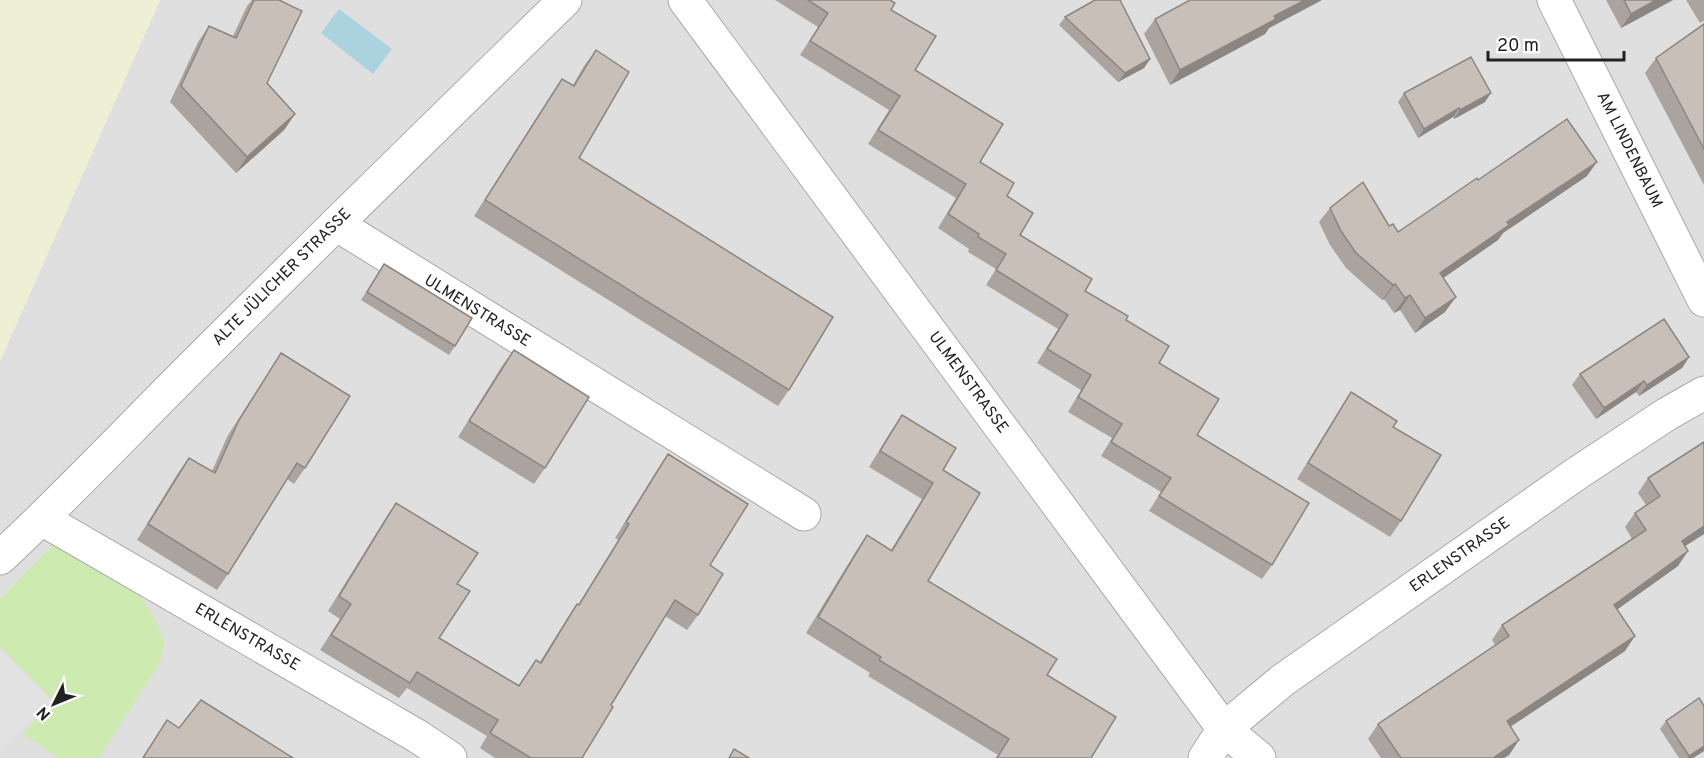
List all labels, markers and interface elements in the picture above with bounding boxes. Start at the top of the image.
scale bar [1488,24,1624,62]
text: 20 m [1497,35,1539,58]
street label: AM LINDENBAUM [1592,89,1667,212]
street label: ALTE JÜLICHER STRASSE [209,204,356,350]
street label: ULMENSTRASSE [420,271,534,352]
street label: ULMENSTRASSE [924,328,1012,438]
street label: ERLENSTRASSE [1406,513,1514,598]
street label: ERLENSTRASSE [191,599,303,676]
north arrow [24,674,84,734]
text: N [33,702,56,724]

